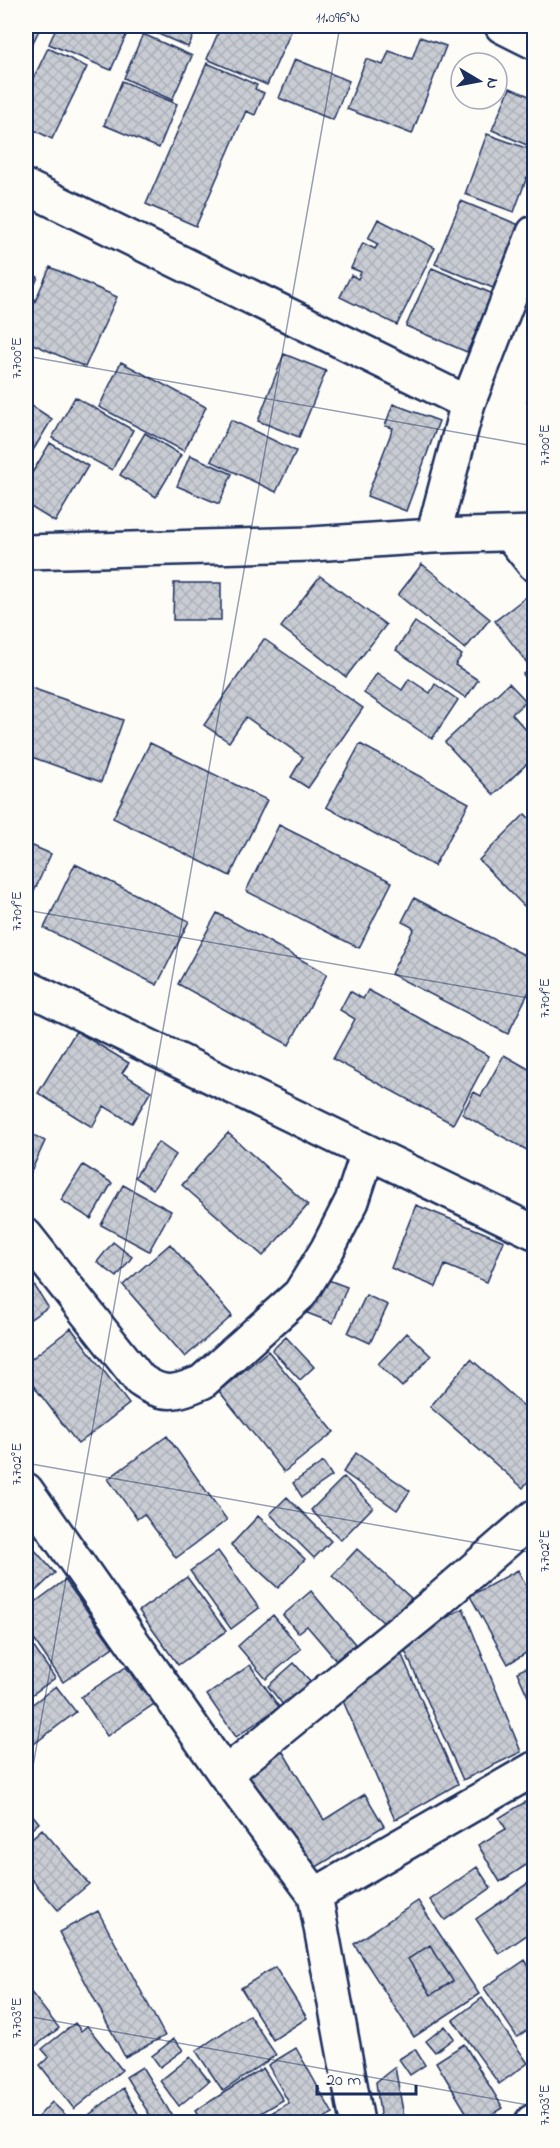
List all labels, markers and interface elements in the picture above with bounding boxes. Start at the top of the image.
text: 11.096°N [316,7,360,29]
north arrow [449,51,509,111]
text: N [479,76,505,91]
text: 7.700°E [6,337,28,379]
text: 7.700°E [534,424,556,466]
text: 7.701°E [6,891,28,931]
text: 7.701°E [534,978,556,1018]
text: 7.702°E [6,1443,28,1485]
text: 7.702°E [534,1530,556,1572]
text: 7.703°E [6,1997,28,2039]
scale bar [317,2058,416,2096]
text: 20 m [326,2068,361,2094]
text: 7.703°E [534,2084,556,2126]

